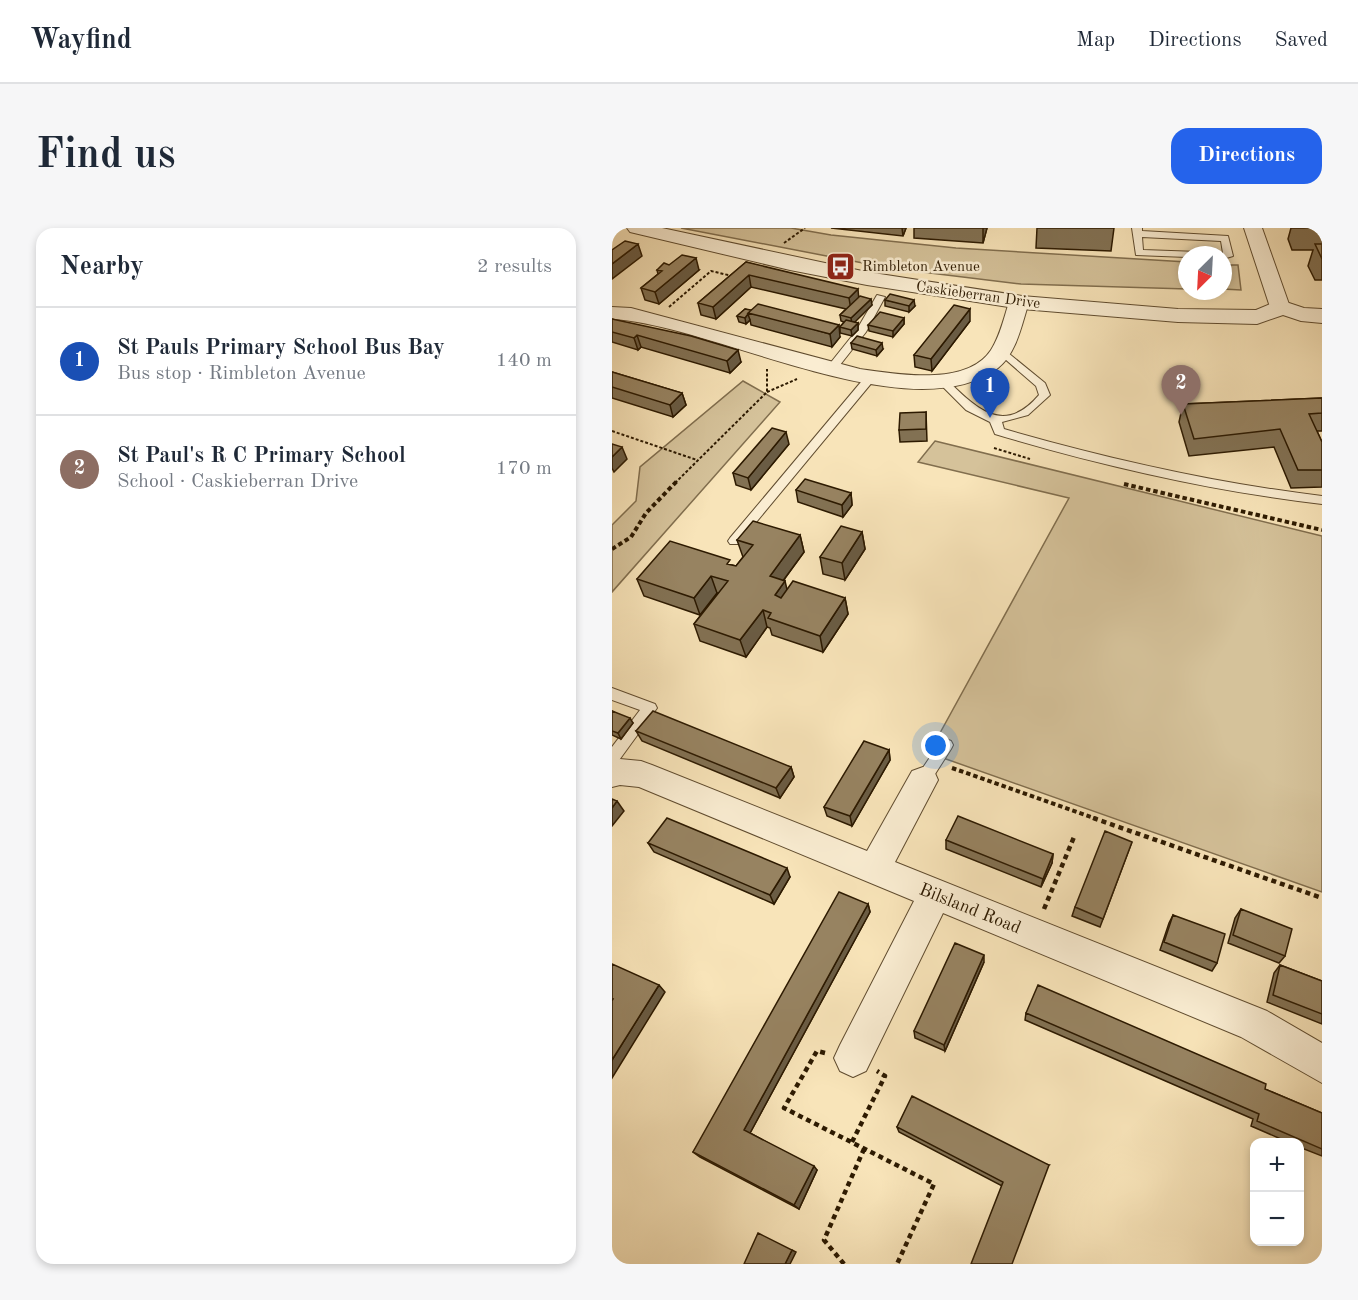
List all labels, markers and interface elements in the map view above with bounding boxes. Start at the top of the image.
text: Wayfind [30,27,132,55]
text: Map [1076,30,1115,51]
text: Directions [1148,30,1242,51]
text: Saved [1275,30,1328,51]
button: Directions [1171,128,1322,184]
text: Find us [36,135,175,177]
north arrow [1178,246,1232,300]
bus stop icon: Rimbleton Avenue [825,251,857,283]
text: Nearby [60,254,144,280]
text: 2 results [477,257,552,277]
place label: Rimbleton Avenue [862,260,980,275]
street label: Caskieberran Drive [915,280,1041,312]
text: St Pauls Primary School Bus Bay [117,337,445,359]
text: 1 [74,351,85,371]
text: 140 m [496,351,552,371]
text: Bus stop · Rimbleton Avenue [117,364,366,384]
pin: 2 [1162,366,1200,415]
pin: 1 [970,368,1010,418]
text: St Paul's R C Primary School [117,445,406,467]
text: 2 [74,459,85,479]
text: 170 m [496,459,552,479]
text: School · Caskieberran Drive [117,472,358,492]
your location [921,731,950,760]
street label: Bilsland Road [917,880,1023,938]
map controls [1250,1138,1304,1246]
button: + [1250,1138,1304,1192]
button: − [1250,1192,1304,1246]

